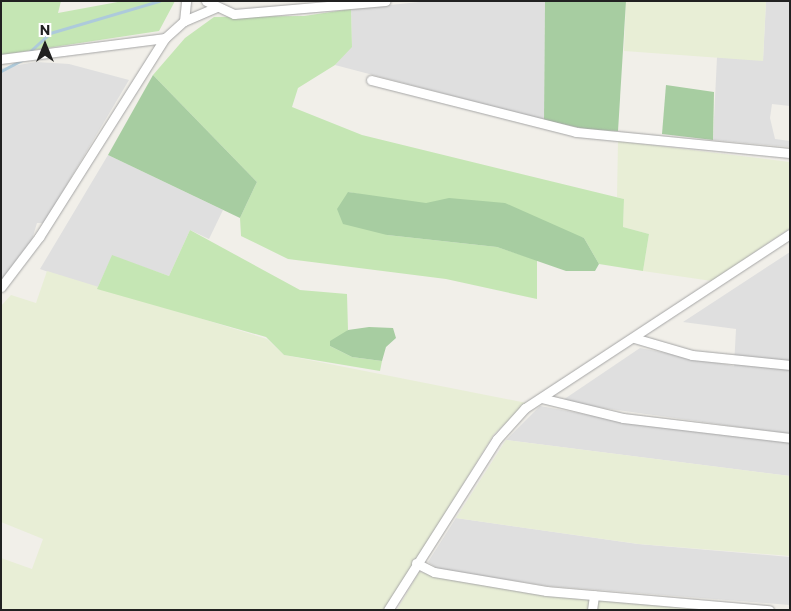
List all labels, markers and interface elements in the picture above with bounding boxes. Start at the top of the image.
north arrow [20,20,70,70]
text: N [40,21,50,38]

